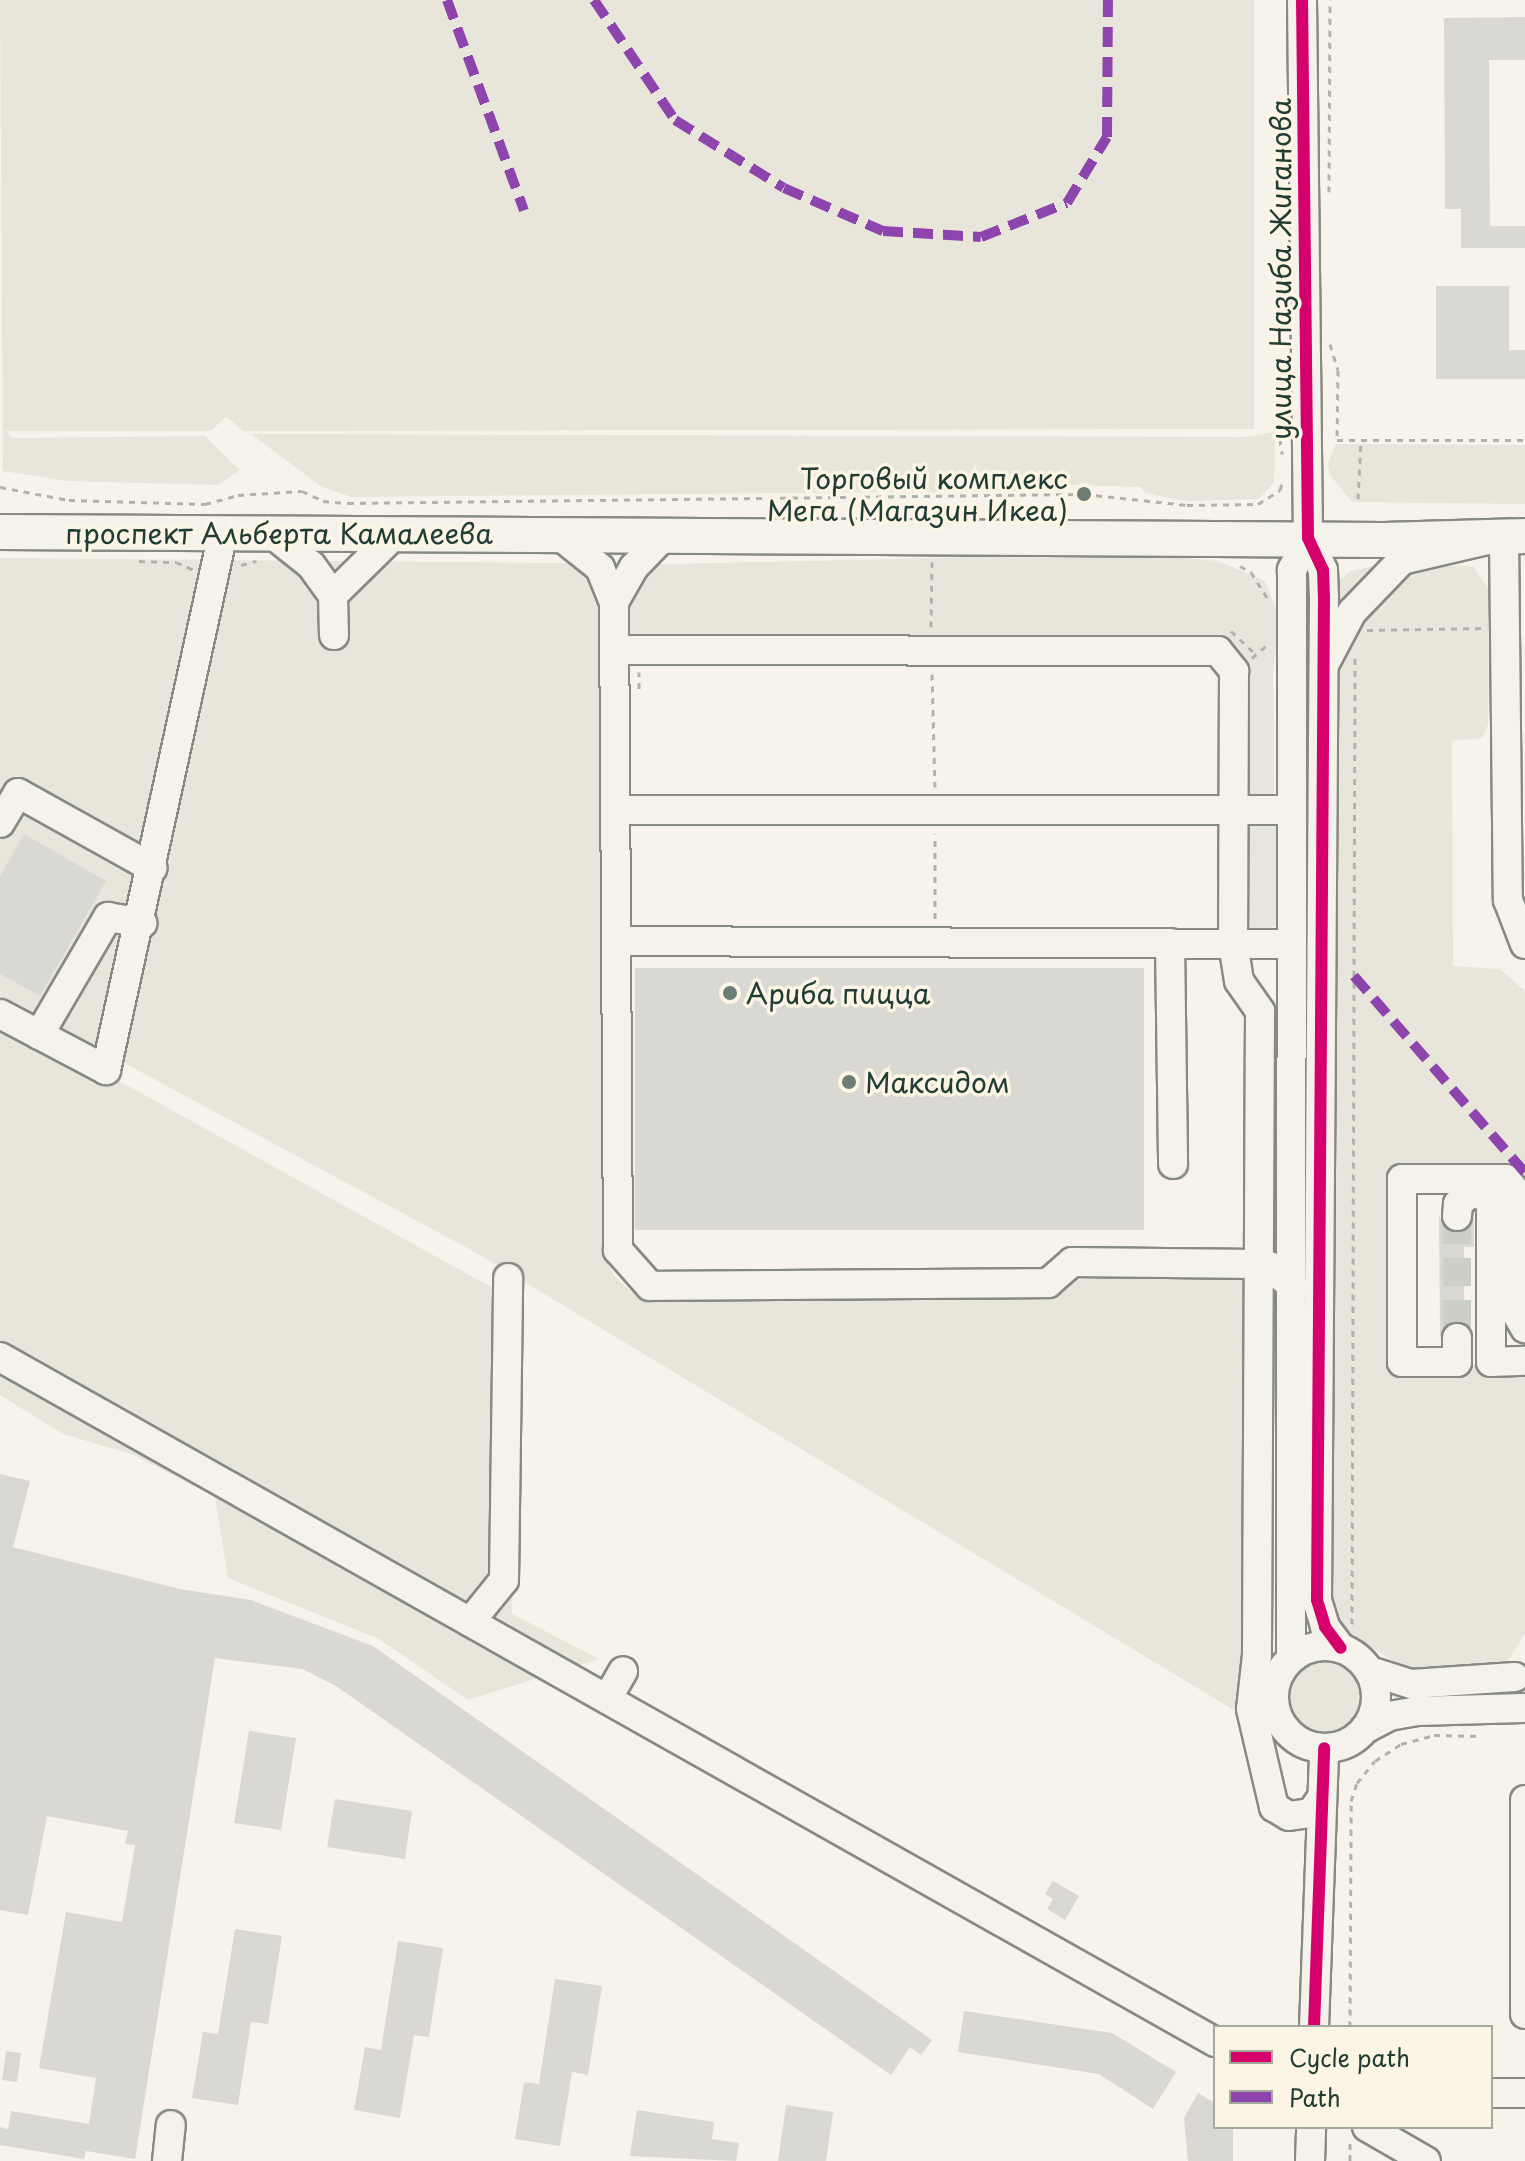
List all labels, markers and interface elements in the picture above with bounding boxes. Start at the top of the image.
street label: улица Назиба Жиганова [1263,97,1297,441]
place label: Торговый комплекс Мега (Магазин Икеа) [767,461,1068,527]
marker: Торговый комплекс Мега (Магазин Икеа) [1075,485,1093,503]
street label: проспект Альберта Камалеева [65,516,493,550]
place label: Ариба пицца [746,976,933,1010]
marker: Ариба пицца [721,984,739,1002]
place label: Максидом [865,1065,1010,1099]
marker: Максидом [840,1073,858,1091]
legend [1213,2025,1493,2129]
text: Cycle path [1289,2039,1410,2075]
text: Path [1289,2079,1341,2115]

